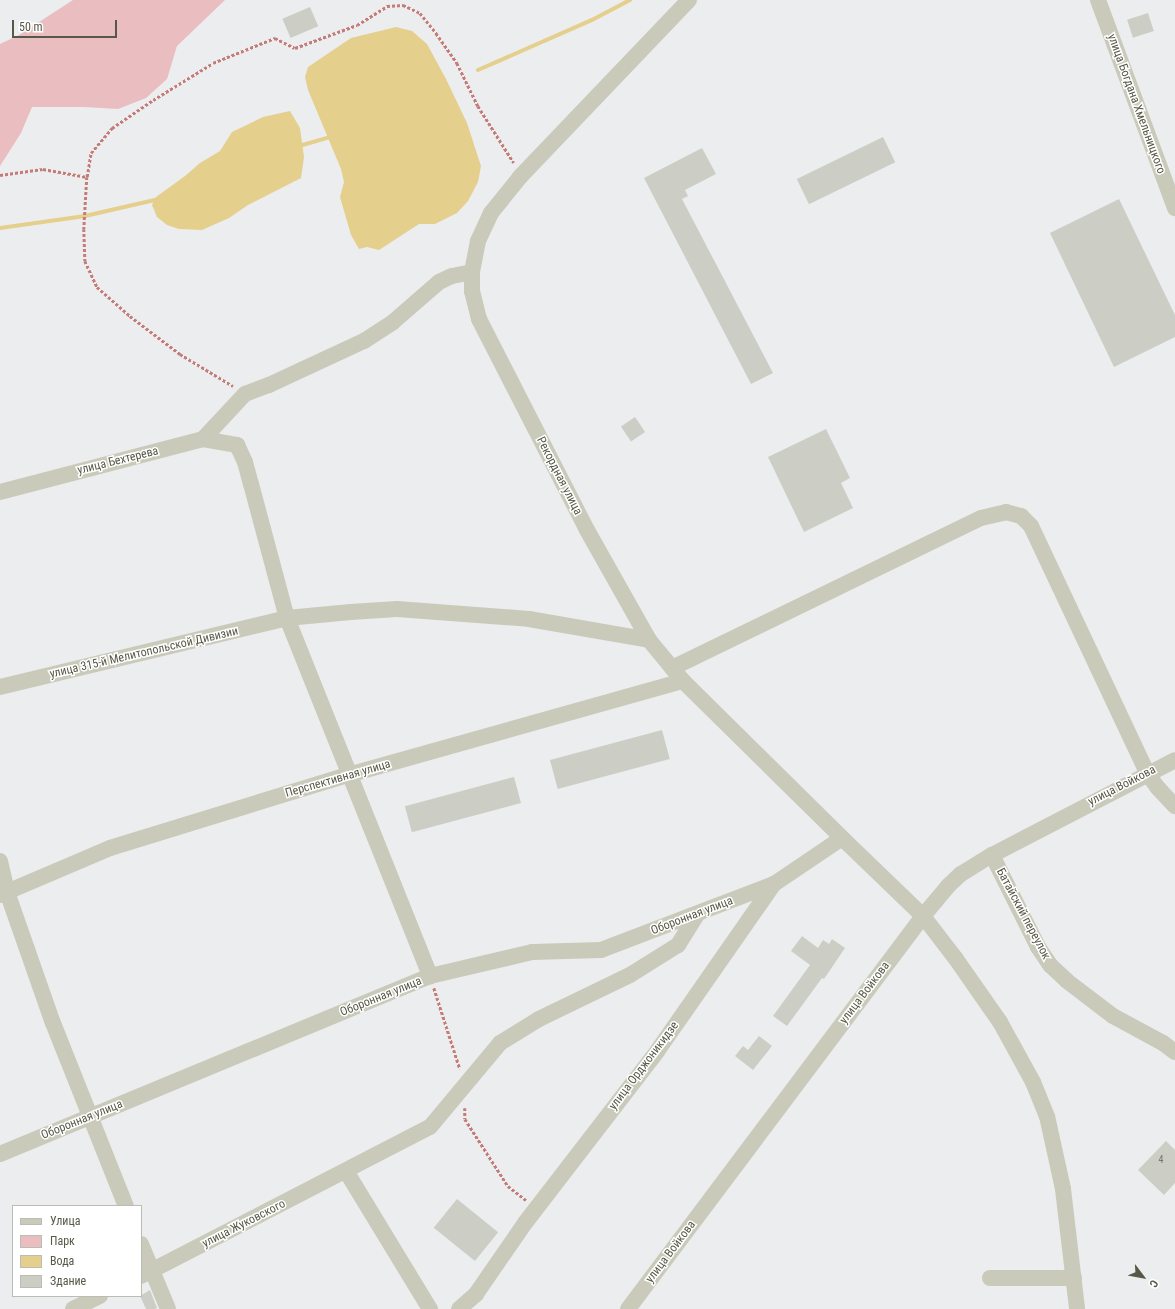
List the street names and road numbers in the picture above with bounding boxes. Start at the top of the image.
street label: улица Богдана Хмельницкого [1104,32,1168,176]
street label: Рекордная улица [533,435,585,517]
street label: улица Бехтерева [76,444,160,478]
street label: улица 315-й Мелитопольской Дивизии [48,624,240,682]
street label: Перспективная улица [284,757,392,801]
street label: улица Войкова [1086,763,1158,809]
street label: Батайский переулок [993,866,1053,962]
street label: Оборонная улица [649,894,735,938]
street label: улица Войкова [837,959,893,1027]
street label: Оборонная улица [338,974,424,1020]
street label: улица Орджоникидзе [606,1019,682,1113]
street label: Оборонная улица [39,1097,125,1143]
street label: улица Жуковского [200,1197,288,1251]
street label: улица Войкова [643,1218,699,1286]

